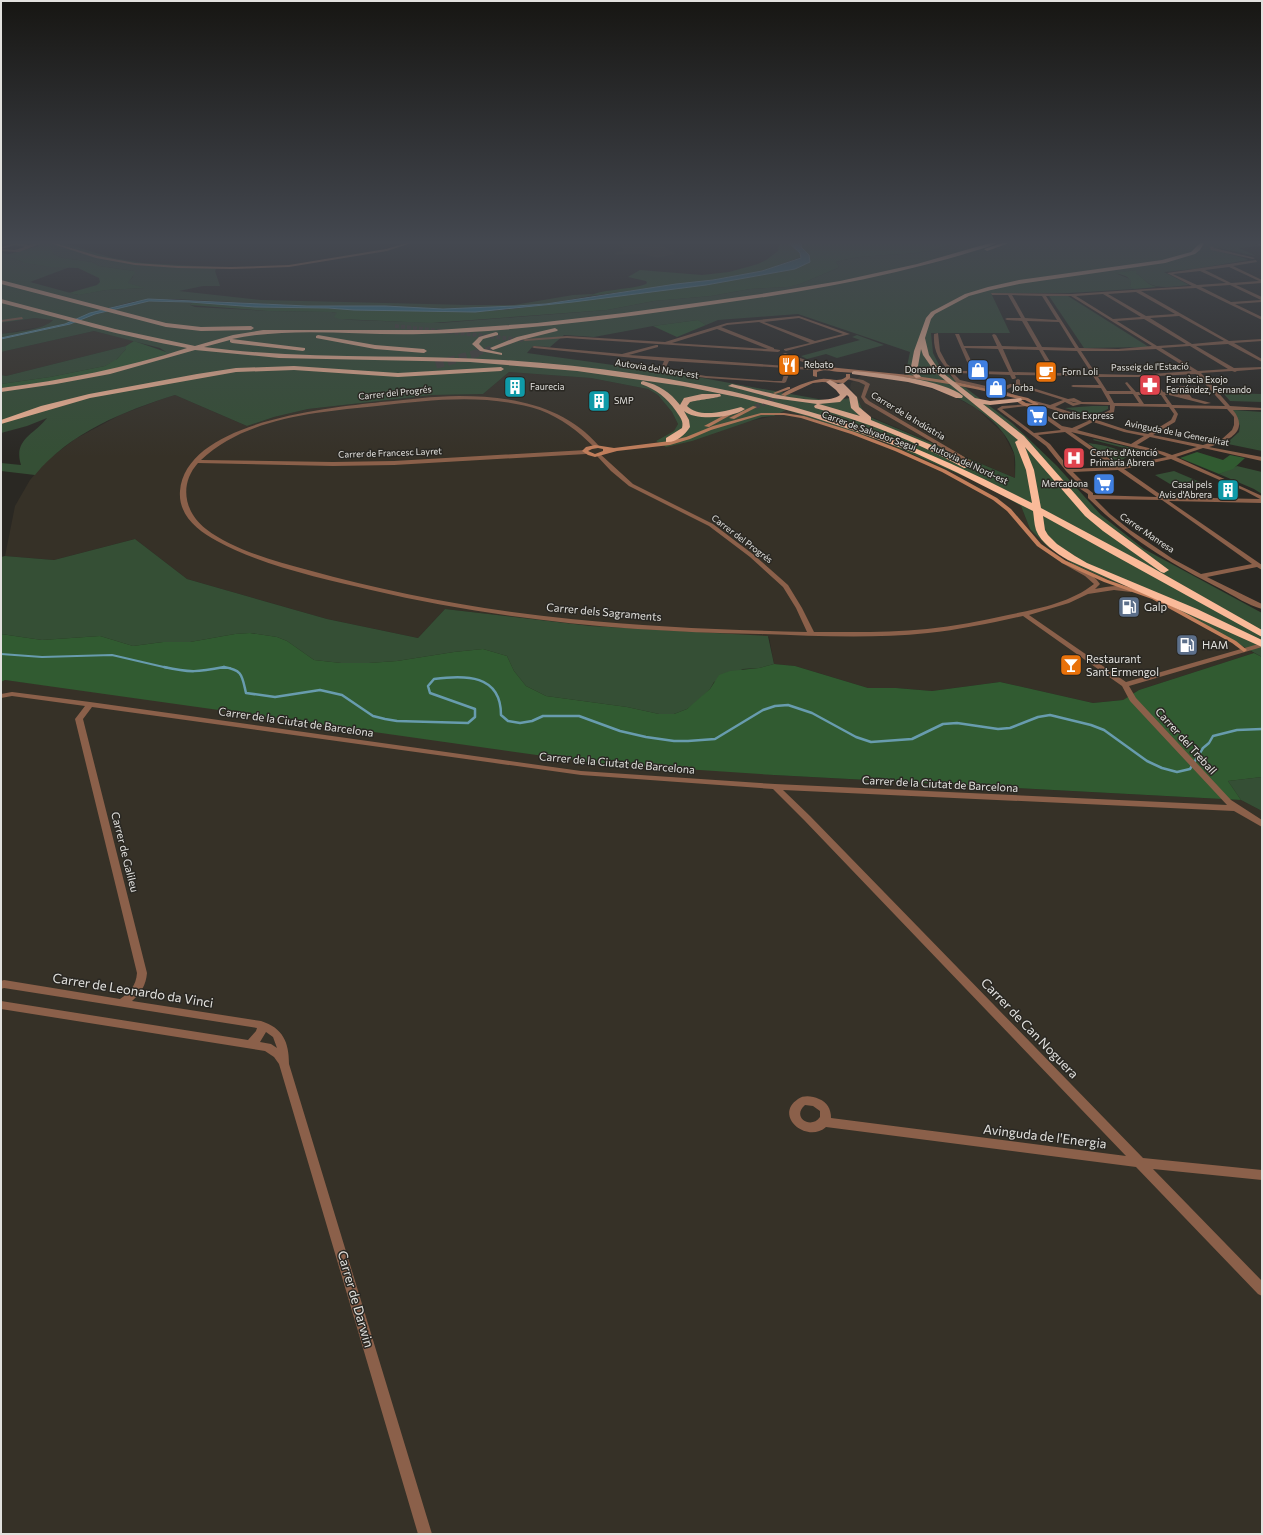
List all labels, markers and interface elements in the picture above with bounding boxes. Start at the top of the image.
restaurant icon: Rebato [776,352,802,378]
street label: Autovia del Nord-est [615,356,700,381]
shop icon: Donant forma [965,357,991,383]
place label: Rebato [804,359,834,370]
cafe icon: Forn Loli [1033,359,1059,385]
street label: Passeig de l'Estació [1111,360,1189,373]
place label: Donant forma [905,364,962,375]
place label: Forn Loli [1062,366,1098,377]
pharmacy icon: Farmàcia Exojo Fernández, Fernando [1137,372,1163,398]
building icon: Faurecia [502,374,528,400]
place label: Farmàcia Exojo Fernández, Fernando [1166,374,1251,395]
shop icon: Jorba [983,375,1009,401]
place label: Faurecia [530,381,565,392]
place label: Jorba [1012,382,1034,393]
street label: Carrer del Progrés [358,383,432,402]
building icon: SMP [586,388,612,414]
street label: Carrer de la Indústria [869,389,948,442]
place label: SMP [614,395,634,406]
supermarket icon: Condis Express [1024,403,1050,429]
street label: Carrer de Salvador Seguí [821,408,918,453]
place label: Condis Express [1052,410,1114,421]
street label: Avinguda de la Generalitat [1124,417,1230,448]
street label: Autovia del Nord-est [929,441,1010,486]
street label: Carrer de Francesc Layret [338,445,442,460]
hospital icon: Centre d'Atenció Primària Abrera [1061,445,1087,471]
place label: Centre d'Atenció Primària Abrera [1090,447,1158,468]
supermarket icon: Mercadona [1091,471,1117,497]
building icon: Casal pels Avis d'Abrera [1215,477,1241,503]
place label: Mercadona [1042,478,1088,489]
place label: Casal pels Avis d'Abrera [1159,479,1212,500]
street label: Carrer Manresa [1118,510,1177,555]
street label: Carrer del Progrés [710,512,775,565]
fuel station icon: Galp [1116,594,1142,620]
street label: Carrer dels Sagraments [546,600,662,623]
place label: Galp [1144,600,1167,613]
fuel station icon: HAM [1174,632,1200,658]
place label: HAM [1202,638,1228,651]
bar icon: Restaurant Sant Ermengol [1058,652,1084,678]
place label: Restaurant Sant Ermengol [1086,652,1159,678]
street label: Carrer de la Ciutat de Barcelona [218,704,374,739]
street label: Carrer del Treball [1153,705,1220,777]
street label: Carrer de la Ciutat de Barcelona [539,749,696,776]
street label: Carrer de la Ciutat de Barcelona [862,773,1019,794]
street label: Carrer de Galileu [109,810,142,894]
street label: Carrer de Leonardo da Vinci [51,969,215,1011]
street label: Carrer de Can Noguera [978,974,1082,1082]
street label: Avinguda de l'Energia [982,1120,1108,1152]
street label: Carrer de Darwin [335,1249,377,1349]

